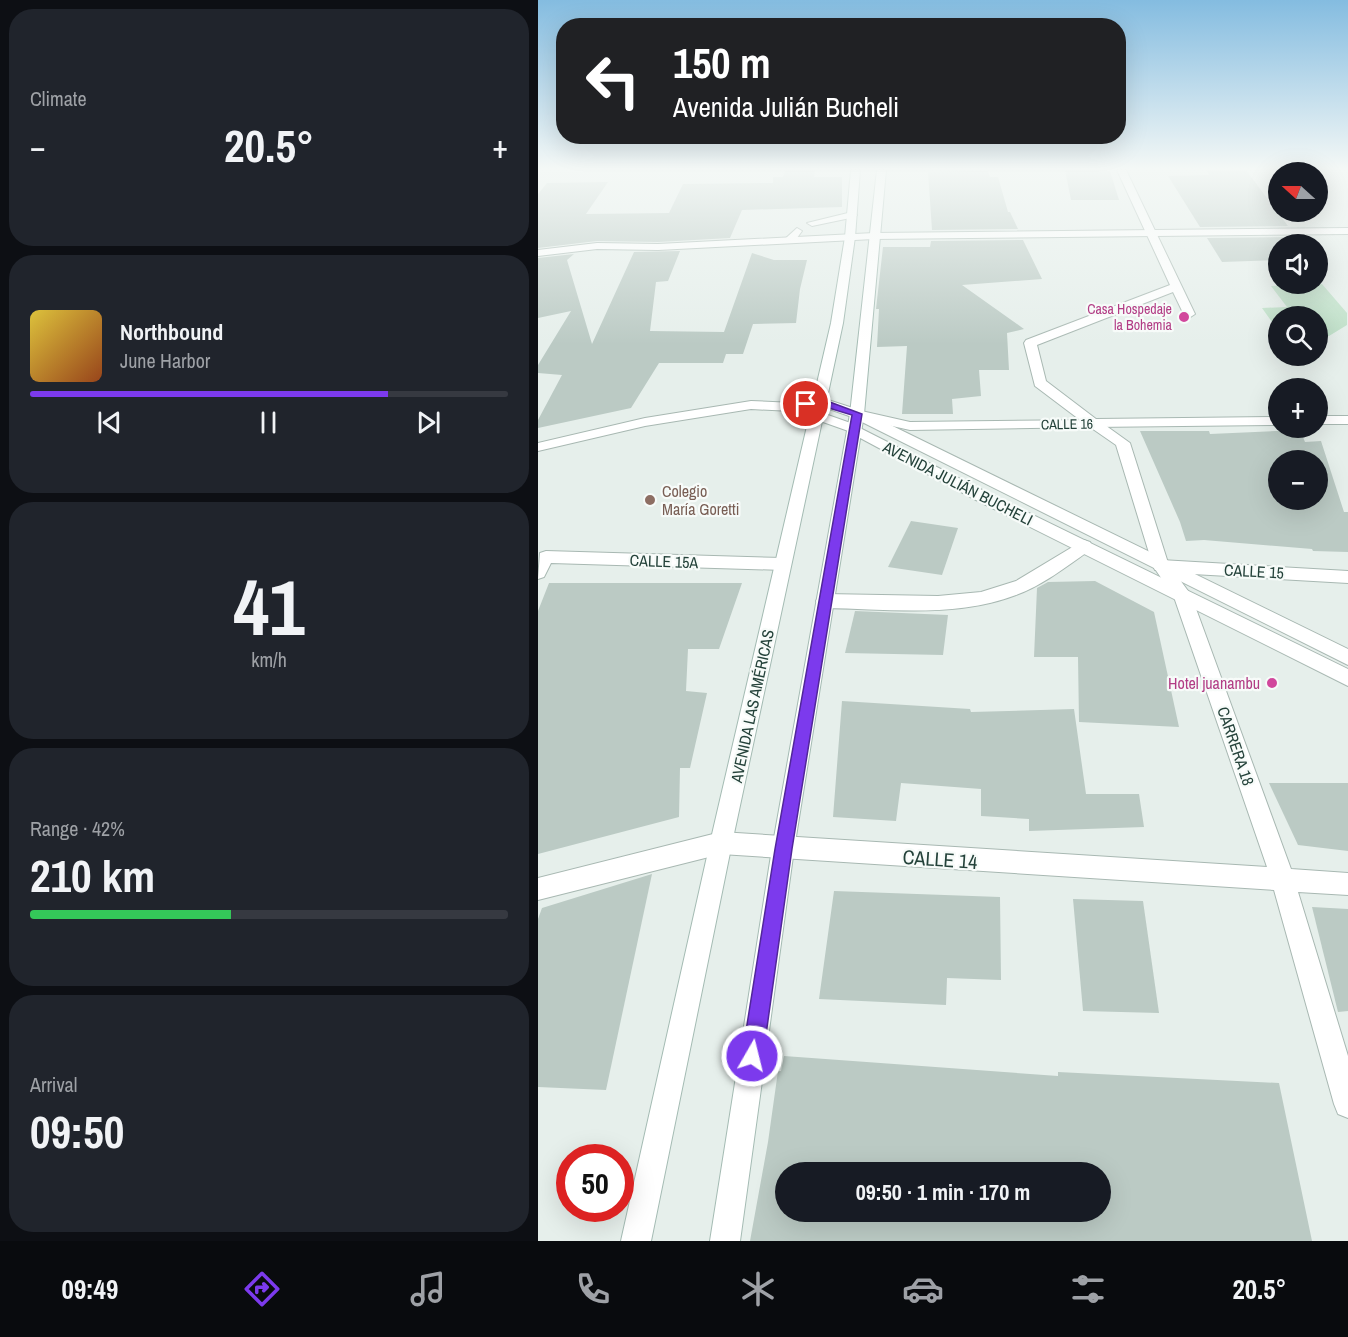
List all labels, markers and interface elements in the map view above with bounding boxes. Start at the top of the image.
text: 150 m [673,35,771,91]
icon: left [574,42,652,120]
text: Climate [30,85,87,112]
text: Avenida Julián Bucheli [673,89,899,125]
text: 20.5° [224,115,314,176]
text: − [30,124,46,168]
text: + [492,124,508,168]
north arrow [1268,162,1328,222]
map controls [1268,162,1328,510]
button: sound [1268,234,1328,294]
place label: Casa Hospedaje la Bohemia [1087,300,1173,334]
button: search [1268,306,1328,366]
marker: Casa Hospedaje la Bohemia [1177,310,1191,324]
text: Northbound [120,317,223,347]
text: June Harbor [120,347,210,374]
pin [780,378,831,429]
button: + [1268,378,1328,438]
icon: arrive [789,387,822,420]
icon: previous [93,406,126,439]
icon: pause [252,406,285,439]
icon: next [412,406,445,439]
street label: CALLE 16 [1041,415,1093,433]
street label: AVENIDA JULIÁN BUCHELI [878,435,1037,530]
button: − [1268,450,1328,510]
place label: Colegio María Goretti [662,480,739,520]
marker: Colegio María Goretti [643,493,657,507]
street label: CALLE 15A [629,549,699,573]
text: 41 [233,554,305,659]
street label: CALLE 15 [1224,558,1284,584]
street label: AVENIDA LAS AMÉRICAS [725,627,779,785]
text: km/h [251,646,287,673]
place label: Hotel juanambu [1168,672,1260,694]
marker: Hotel juanambu [1265,676,1279,690]
street label: CARRERA 18 [1212,704,1260,788]
text: Range · 42% [30,815,125,842]
street label: CALLE 14 [902,843,978,875]
text: 210 km [30,845,155,906]
position arrow [720,1024,784,1088]
text: Arrival [30,1071,77,1098]
text: 09:50 [30,1101,124,1162]
speed limit sign: 50 [556,1144,634,1222]
text: 09:50 · 1 min · 170 m [856,1177,1030,1207]
icon: directions [241,1268,283,1310]
icon: music [407,1268,449,1310]
icon: phone [572,1268,614,1310]
icon: climate [737,1268,779,1310]
icon: car [902,1268,944,1310]
icon: filters [1067,1268,1109,1310]
text: 09:49 [62,1271,118,1307]
text: 20.5° [1232,1271,1286,1307]

